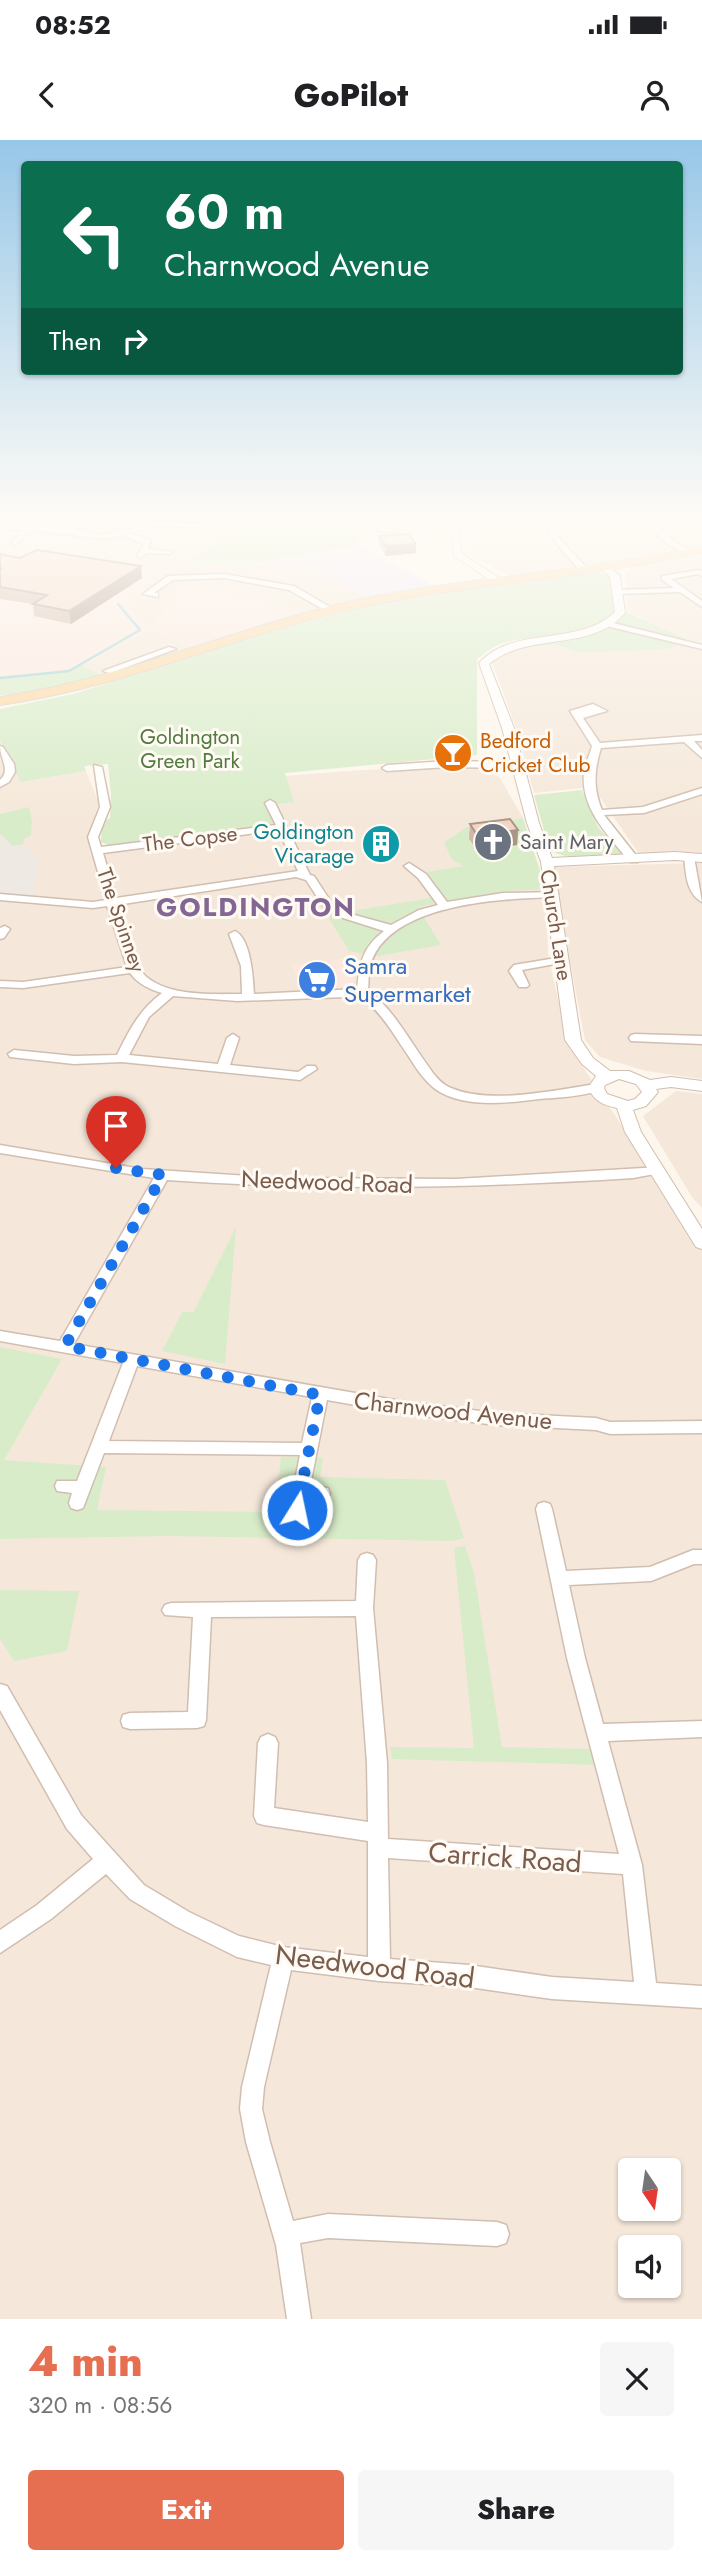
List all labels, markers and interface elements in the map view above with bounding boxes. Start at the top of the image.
text: 08:52 [35,6,111,44]
text: GoPilot [294,72,408,118]
icon: back [28,76,66,114]
icon: person [636,76,674,114]
text: 60 m [164,177,284,247]
icon: left [49,189,140,280]
text: Charnwood Avenue [164,242,429,288]
text: Then [49,322,102,360]
icon: right [116,322,154,360]
park label: Goldington Green Park [140,722,241,776]
place label: Bedford Cricket Club [480,726,590,780]
bar icon: Bedford Cricket Club [432,732,474,774]
place label: Goldington Vicarage [253,817,354,871]
street label: The Copse [141,818,239,860]
church icon: Saint Mary [472,821,514,863]
building icon: Goldington Vicarage [360,823,402,865]
place label: Saint Mary [520,827,614,857]
street label: The Spinney [89,864,153,977]
street label: Church Lane [532,867,580,983]
district label: GOLDINGTON [156,888,356,926]
place label: Samra Supermarket [344,948,471,1011]
supermarket icon: Samra Supermarket [296,959,338,1001]
pin [86,1096,146,1168]
icon: arrive [97,1107,135,1145]
street label: Needwood Road [241,1161,413,1202]
street label: Charnwood Avenue [352,1383,554,1438]
position arrow [260,1473,334,1547]
street label: Carrick Road [427,1832,583,1883]
street label: Needwood Road [273,1934,477,1999]
north arrow [618,2158,681,2221]
map controls [618,2158,681,2298]
button: sound [618,2235,681,2298]
text: 4 min [28,2331,143,2392]
button: close [600,2342,674,2416]
text: 320 m · 08:56 [28,2388,172,2422]
button: Exit [28,2470,344,2550]
button: Share [358,2470,674,2550]

